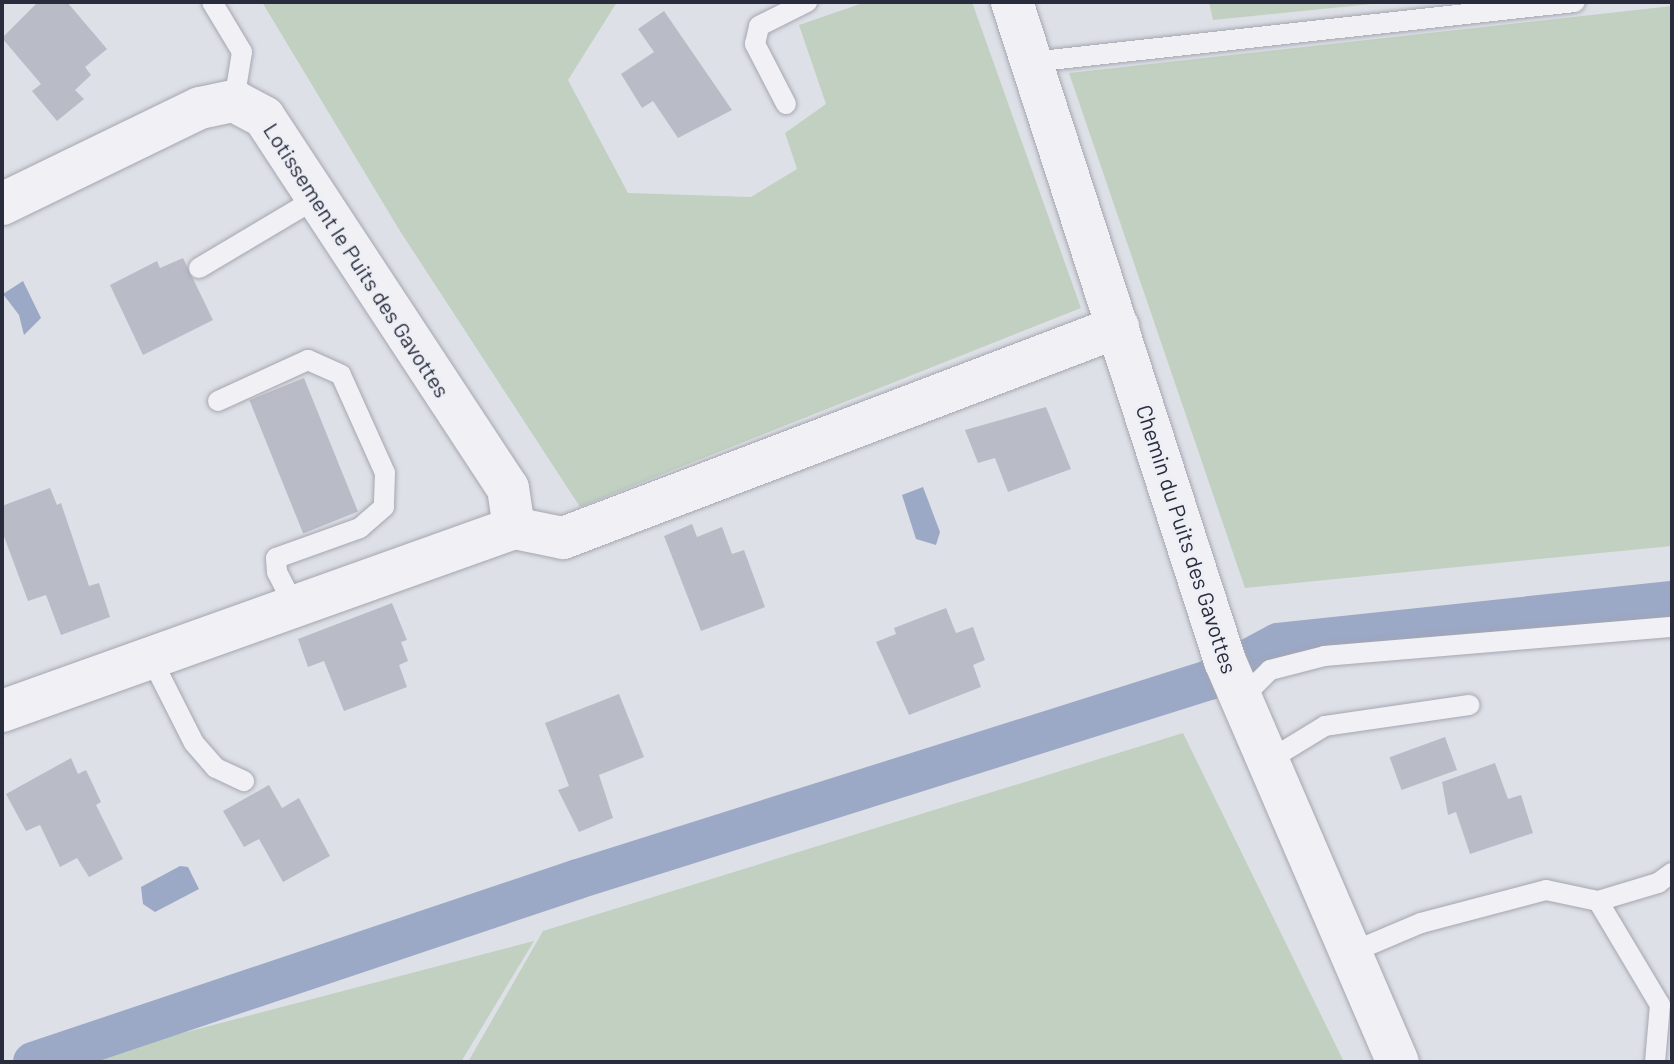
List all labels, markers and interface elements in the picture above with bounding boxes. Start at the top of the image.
street label: Lotissement le Puits des Gavottes [258,118,456,402]
street label: Chemin du Puits des Gavottes [1131,401,1243,677]

